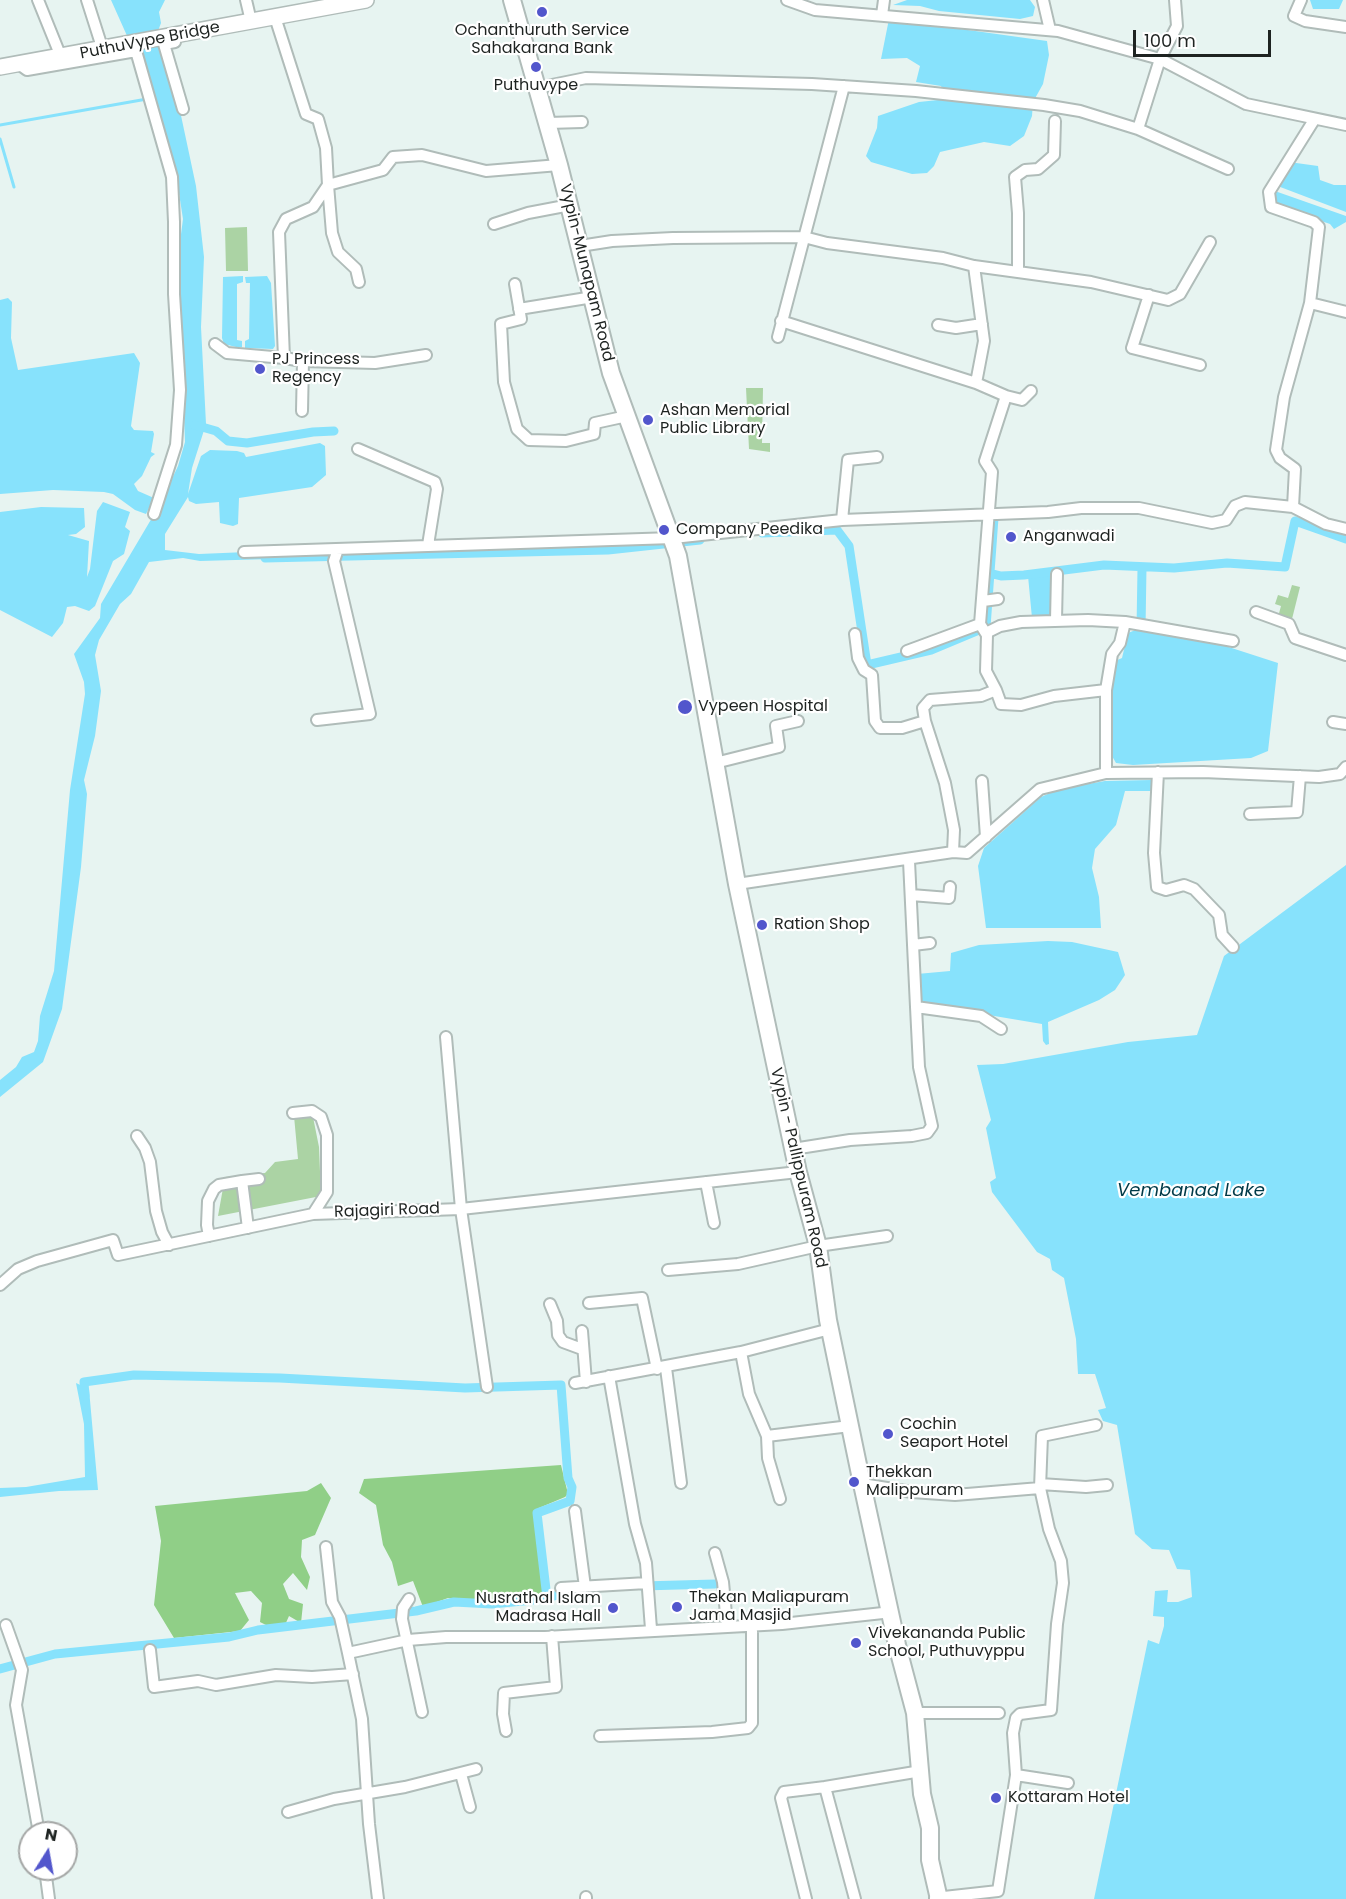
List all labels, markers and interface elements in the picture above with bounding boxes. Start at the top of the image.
marker: Ochanthuruth Service Sahakarana Bank [535,5,549,19]
street label: PuthuVype Bridge [79,18,221,64]
scale bar [1136,18,1274,56]
place label: Ochanthuruth Service Sahakarana Bank [455,21,629,59]
text: 100 m [1144,28,1196,53]
marker: Puthuvype [529,60,543,74]
place label: Puthuvype [494,76,578,96]
street label: Vypin-Munapam Road [555,182,617,364]
place label: PJ Princess Regency [272,350,360,388]
marker: PJ Princess Regency [253,362,267,376]
place label: Ashan Memorial Public Library [660,401,790,439]
marker: Ashan Memorial Public Library [641,413,655,427]
place label: Company Peedika [676,520,823,540]
marker: Company Peedika [657,523,671,537]
place label: Anganwadi [1023,527,1115,547]
marker: Anganwadi [1004,530,1018,544]
place label: Vypeen Hospital [698,697,828,717]
marker: Vypeen Hospital [676,698,694,716]
place label: Ration Shop [774,915,870,935]
marker: Ration Shop [755,918,769,932]
street label: Vypin - Pallippuram Road [766,1066,830,1270]
water label: Vembanad Lake [1117,1180,1265,1202]
street label: Rajagiri Road [334,1200,440,1222]
place label: Cochin Seaport Hotel [900,1415,1008,1453]
marker: Cochin Seaport Hotel [881,1427,895,1441]
place label: Thekkan Malippuram [866,1463,964,1501]
marker: Thekkan Malippuram [847,1475,861,1489]
place label: Thekan Maliapuram Jama Masjid [689,1588,849,1626]
place label: Nusrathal Islam Madrasa Hall [476,1589,601,1627]
marker: Thekan Maliapuram Jama Masjid [670,1600,684,1614]
marker: Nusrathal Islam Madrasa Hall [606,1601,620,1615]
place label: Vivekananda Public School, Puthuvyppu [868,1624,1026,1662]
marker: Vivekananda Public School, Puthuvyppu [849,1636,863,1650]
place label: Kottaram Hotel [1008,1788,1129,1808]
marker: Kottaram Hotel [989,1791,1003,1805]
north arrow [18,1821,78,1881]
text: N [43,1822,59,1847]

